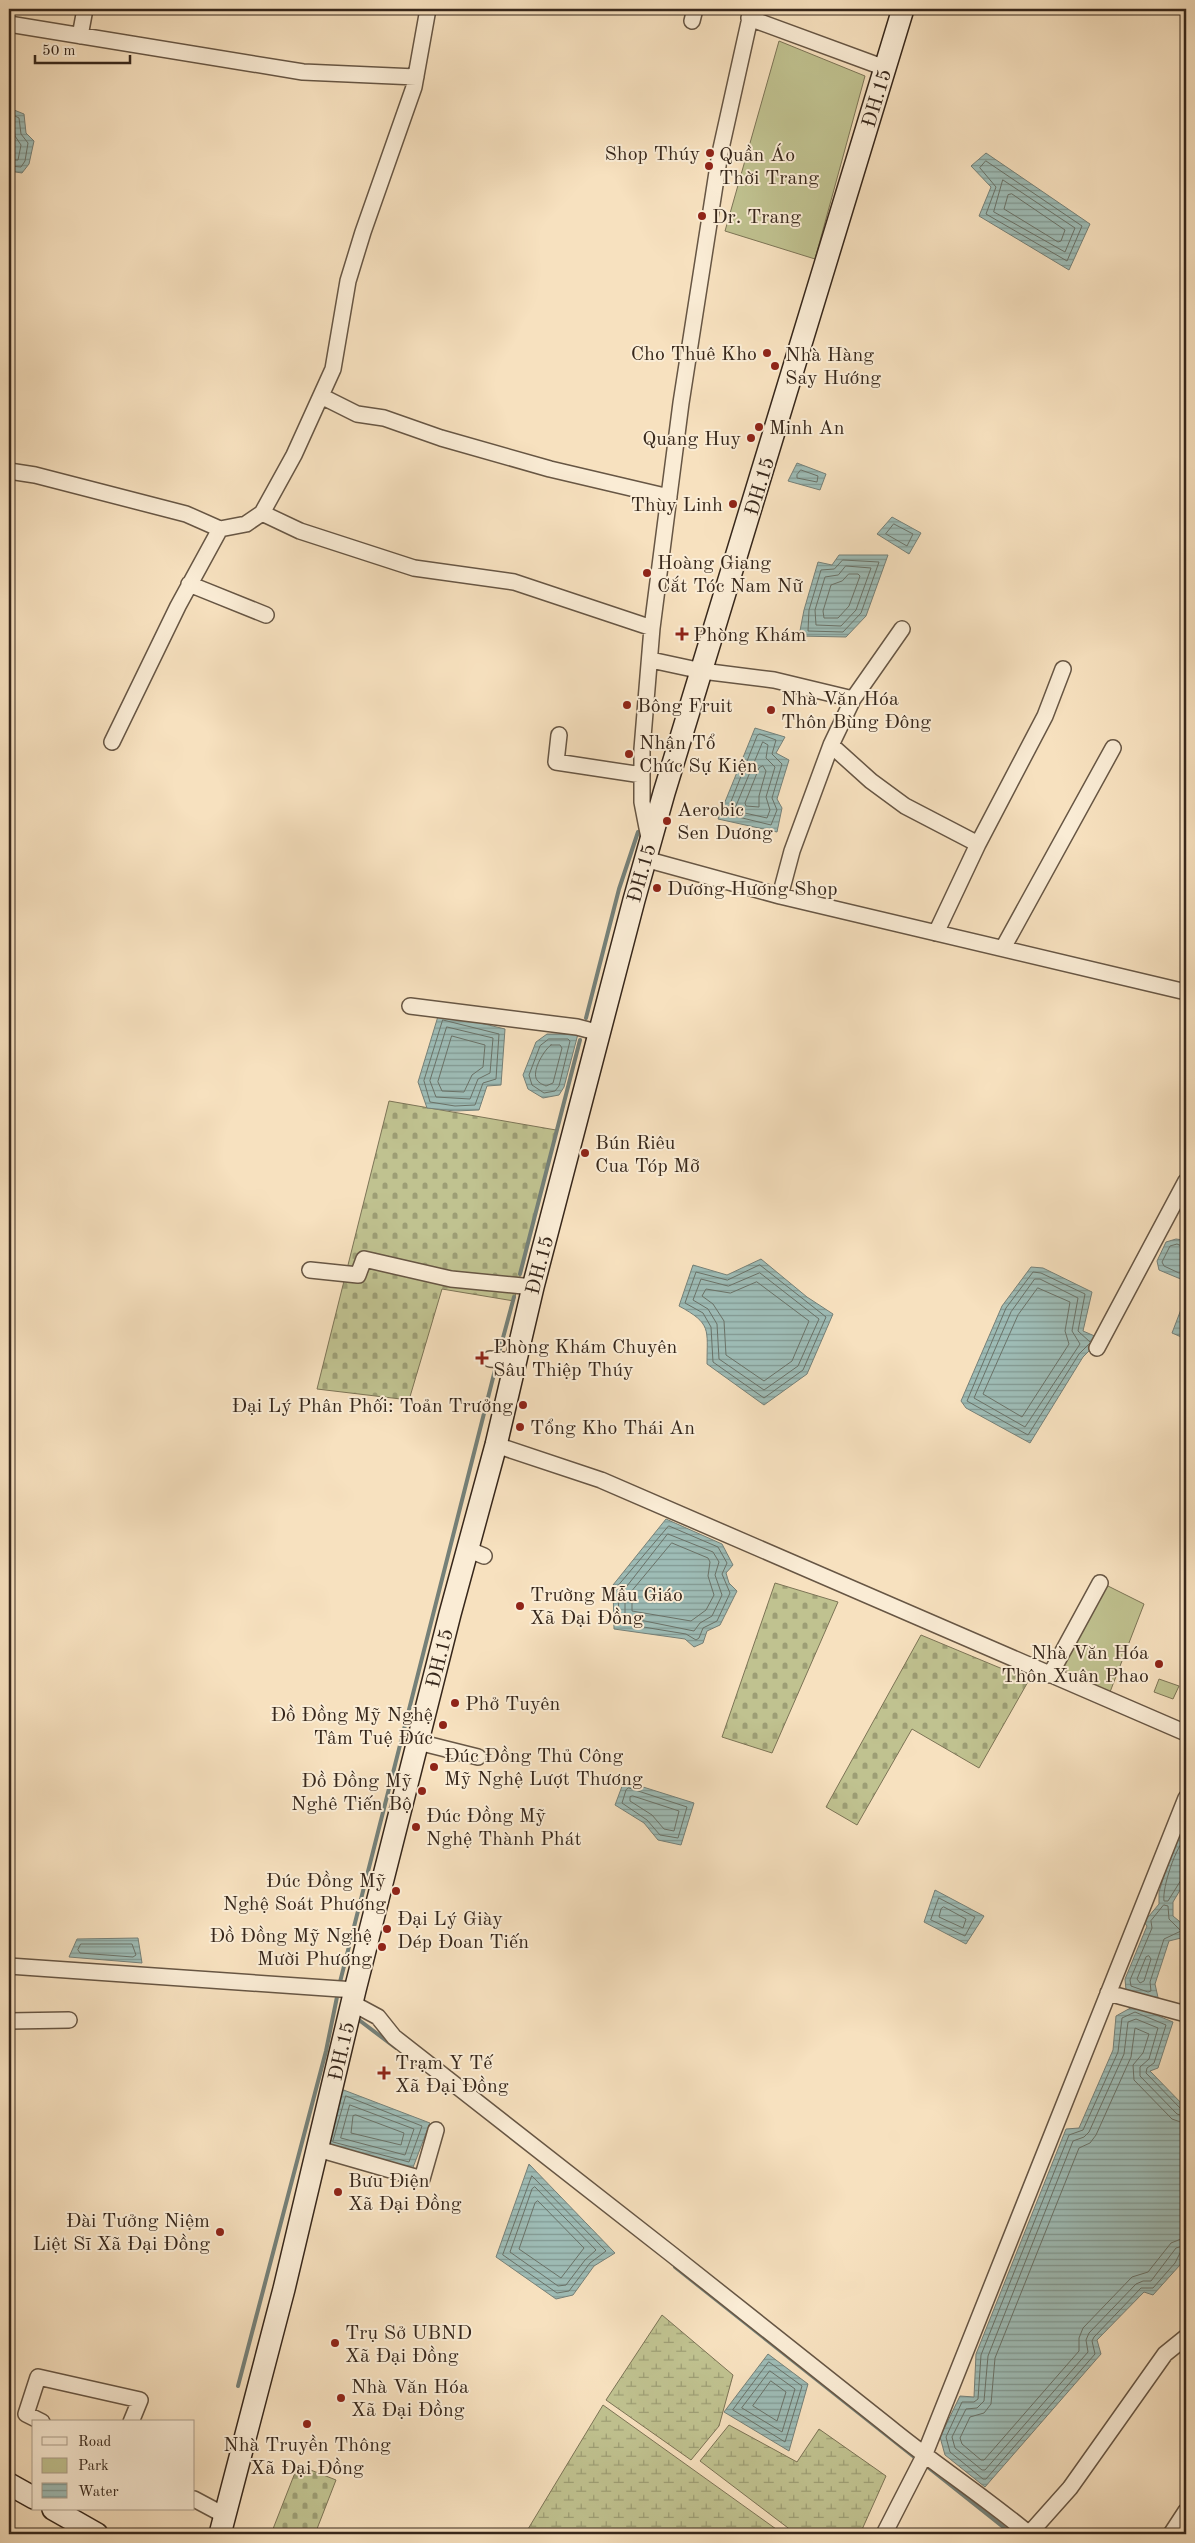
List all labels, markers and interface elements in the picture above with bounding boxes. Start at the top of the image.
scale bar [35,32,130,64]
text: 50 m [42,44,76,59]
street label: ĐH.15 [860,67,896,130]
place label: Quần Áo Thời Trang [719,143,819,189]
place label: Shop Thúy [604,145,700,165]
marker: Shop Thúy [704,147,716,159]
marker: Quần Áo Thời Trang [703,160,715,172]
place label: Dr. Trang [712,208,801,228]
marker: Dr. Trang [696,210,708,222]
place label: Cho Thuê Kho [631,345,757,365]
place label: Nhà Hàng Say Hướng [785,346,881,389]
marker: Cho Thuê Kho [761,347,773,359]
marker: Nhà Hàng Say Hướng [769,360,781,372]
place label: Minh An [769,419,845,439]
marker: Minh An [753,421,765,433]
place label: Quang Huy [642,430,741,450]
marker: Quang Huy [745,432,757,444]
street label: ĐH.15 [743,455,779,518]
place label: Thùy Linh [630,496,723,516]
marker: Thùy Linh [727,498,739,510]
place label: Hoàng Giang Cắt Tóc Nam Nữ [657,554,803,597]
marker: Hoàng Giang Cắt Tóc Nam Nữ [641,567,653,579]
place label: Phòng Khám [693,626,806,646]
marker: Phòng Khám [675,627,689,641]
place label: Nhà Văn Hóa Thôn Bùng Đông [781,690,931,733]
place label: Bông Fruit [637,697,733,717]
marker: Bông Fruit [621,699,633,711]
marker: Nhà Văn Hóa Thôn Bùng Đông [765,704,777,716]
place label: Nhận Tổ Chức Sự Kiện [639,733,758,777]
marker: Nhận Tổ Chức Sự Kiện [623,748,635,760]
place label: Aerobic Sen Dương [677,801,773,844]
marker: Aerobic Sen Dương [661,815,673,827]
street label: ĐH.15 [625,842,661,905]
place label: Dương Hương Shop [667,880,838,900]
marker: Dương Hương Shop [651,882,663,894]
place label: Bún Riêu Cua Tóp Mỡ [595,1134,700,1177]
marker: Bún Riêu Cua Tóp Mỡ [579,1147,591,1159]
street label: ĐH.15 [524,1234,558,1297]
place label: Phòng Khám Chuyên Sâu Thiệp Thúy [493,1338,677,1381]
marker: Phòng Khám Chuyên Sâu Thiệp Thúy [475,1351,489,1365]
place label: Đại Lý Phân Phối: Toản Trưởng [232,1397,513,1417]
marker: Đại Lý Phân Phối: Toản Trưởng [517,1399,529,1411]
place label: Tổng Kho Thái An [530,1418,695,1439]
marker: Tổng Kho Thái An [514,1421,526,1433]
place label: Trường Mẫu Giáo Xã Đại Đồng [530,1585,683,1629]
marker: Trường Mẫu Giáo Xã Đại Đồng [514,1600,526,1612]
street label: ĐH.15 [424,1627,458,1690]
place label: Nhà Văn Hóa Thôn Xuân Phao [1001,1644,1149,1687]
marker: Nhà Văn Hóa Thôn Xuân Phao [1153,1658,1165,1670]
place label: Phở Tuyên [465,1695,560,1715]
marker: Phở Tuyên [449,1697,461,1709]
place label: Đồ Đồng Mỹ Nghệ Tâm Tuệ Đức [270,1704,433,1749]
marker: Đồ Đồng Mỹ Nghệ Tâm Tuệ Đức [437,1719,449,1731]
place label: Đúc Đồng Thủ Công Mỹ Nghệ Lượt Thương [444,1745,643,1790]
marker: Đúc Đồng Thủ Công Mỹ Nghệ Lượt Thương [428,1761,440,1773]
place label: Đồ Đồng Mỹ Nghê Tiến Bộ [291,1770,412,1815]
marker: Đồ Đồng Mỹ Nghê Tiến Bộ [416,1785,428,1797]
place label: Đúc Đồng Mỹ Nghệ Thành Phát [426,1805,582,1850]
marker: Đúc Đồng Mỹ Nghệ Thành Phát [410,1821,422,1833]
place label: Đúc Đồng Mỹ Nghệ Soát Phương [223,1870,386,1915]
marker: Đúc Đồng Mỹ Nghệ Soát Phương [390,1885,402,1897]
place label: Đại Lý Giày Dép Đoan Tiến [397,1910,529,1953]
marker: Đại Lý Giày Dép Đoan Tiến [381,1923,393,1935]
place label: Đồ Đồng Mỹ Nghệ Mười Phương [209,1925,372,1970]
marker: Đồ Đồng Mỹ Nghệ Mười Phương [376,1941,388,1953]
street label: ĐH.15 [326,2020,359,2083]
place label: Trạm Y Tế Xã Đại Đồng [395,2054,509,2097]
marker: Trạm Y Tế Xã Đại Đồng [377,2066,391,2080]
place label: Bưu Điện Xã Đại Đồng [348,2172,462,2215]
marker: Bưu Điện Xã Đại Đồng [332,2186,344,2198]
place label: Đài Tưởng Niệm Liệt Sĩ Xã Đại Đồng [32,2212,210,2255]
marker: Đài Tưởng Niệm Liệt Sĩ Xã Đại Đồng [214,2226,226,2238]
place label: Trụ Sở UBND Xã Đại Đồng [345,2324,472,2367]
marker: Trụ Sở UBND Xã Đại Đồng [329,2337,341,2349]
place label: Nhà Văn Hóa Xã Đại Đồng [351,2378,469,2421]
marker: Nhà Văn Hóa Xã Đại Đồng [335,2392,347,2404]
marker: Nhà Truyền Thông Xã Đại Đồng [301,2418,313,2430]
legend [32,2420,195,2510]
place label: Nhà Truyền Thông Xã Đại Đồng [223,2434,391,2479]
text: Road [78,2435,112,2450]
text: Park [78,2459,109,2474]
text: Water [78,2485,119,2500]

